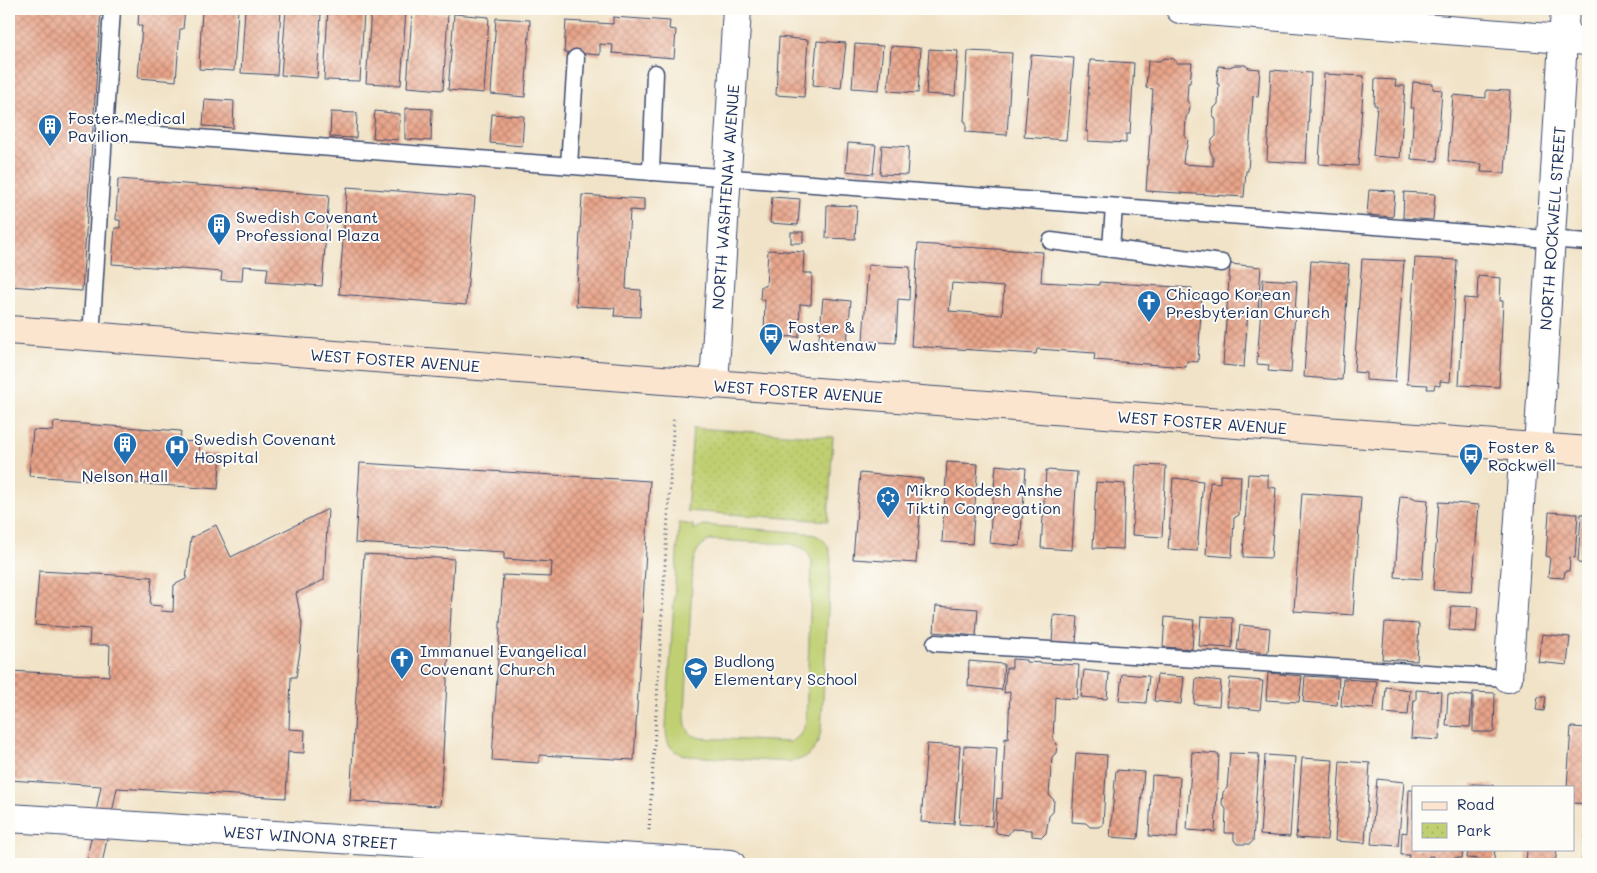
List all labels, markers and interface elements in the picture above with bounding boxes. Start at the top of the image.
street label: NORTH WASHTENAW AVENUE [707,84,743,310]
place label: Foster Medical Pavilion [68,107,185,146]
building icon: Foster Medical Pavilion [37,113,63,147]
street label: NORTH ROCKWELL STREET [1534,125,1570,331]
place label: Swedish Covenant Professional Plaza [236,206,380,245]
building icon: Swedish Covenant Professional Plaza [206,212,232,246]
place label: Chicago Korean Presbyterian Church [1166,283,1330,322]
church icon: Chicago Korean Presbyterian Church [1136,289,1162,323]
place label: Foster & Washtenaw [788,316,877,355]
bus stop icon: Foster & Washtenaw [758,322,784,356]
street label: WEST FOSTER AVENUE [309,344,481,376]
street label: WEST FOSTER AVENUE [712,375,884,407]
street label: WEST FOSTER AVENUE [1116,406,1288,438]
place label: Swedish Covenant Hospital [194,428,336,467]
building icon: Nelson Hall [112,431,138,465]
hospital icon: Swedish Covenant Hospital [164,434,190,468]
place label: Foster & Rockwell [1488,436,1556,475]
bus stop icon: Foster & Rockwell [1458,442,1484,476]
place label: Nelson Hall [82,465,168,486]
place label: Mikro Kodesh Anshe Tiktin Congregation [906,479,1063,518]
synagogue icon: Mikro Kodesh Anshe Tiktin Congregation [875,485,901,519]
place label: Immanuel Evangelical Covenant Church [420,640,587,679]
church icon: Immanuel Evangelical Covenant Church [389,646,415,680]
place label: Budlong Elementary School [714,650,858,689]
school or university icon: Budlong Elementary School [683,656,709,690]
legend [1412,786,1574,850]
text: Road [1457,794,1494,814]
street label: WEST WINONA STREET [222,820,398,854]
text: Park [1457,820,1491,840]

